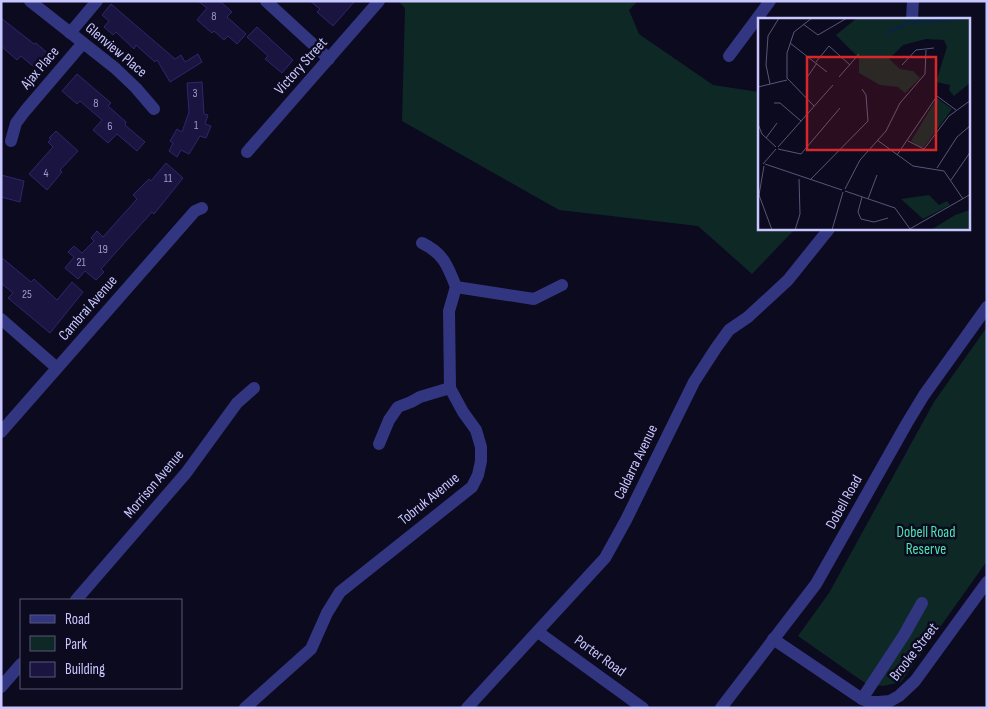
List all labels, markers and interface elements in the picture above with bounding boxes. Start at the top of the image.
house number: 8 [211,9,217,24]
inset map [758,18,970,230]
street label: Glenview Place [81,19,151,81]
street label: Victory Street [270,33,332,99]
street label: Ajax Place [16,43,63,94]
house number: 3 [192,86,198,101]
house number: 8 [93,96,99,111]
house number: 1 [194,118,199,133]
house number: 6 [107,119,113,134]
house number: 4 [43,166,49,181]
house number: 11 [164,171,173,186]
house number: 19 [98,242,108,257]
house number: 21 [76,255,86,270]
street label: Cambrai Avenue [54,271,122,345]
house number: 25 [22,287,32,302]
street label: Caldarra Avenue [610,422,662,502]
street label: Morrison Avenue [120,446,188,522]
street label: Tobruk Avenue [395,469,463,529]
street label: Dobell Road [821,472,867,532]
park label: Dobell Road Reserve [897,523,955,559]
legend [20,599,182,689]
text: Road [65,610,90,629]
street label: Brooke Street [885,619,943,685]
street label: Porter Road [570,631,630,681]
text: Park [65,635,87,654]
text: Building [65,660,105,679]

